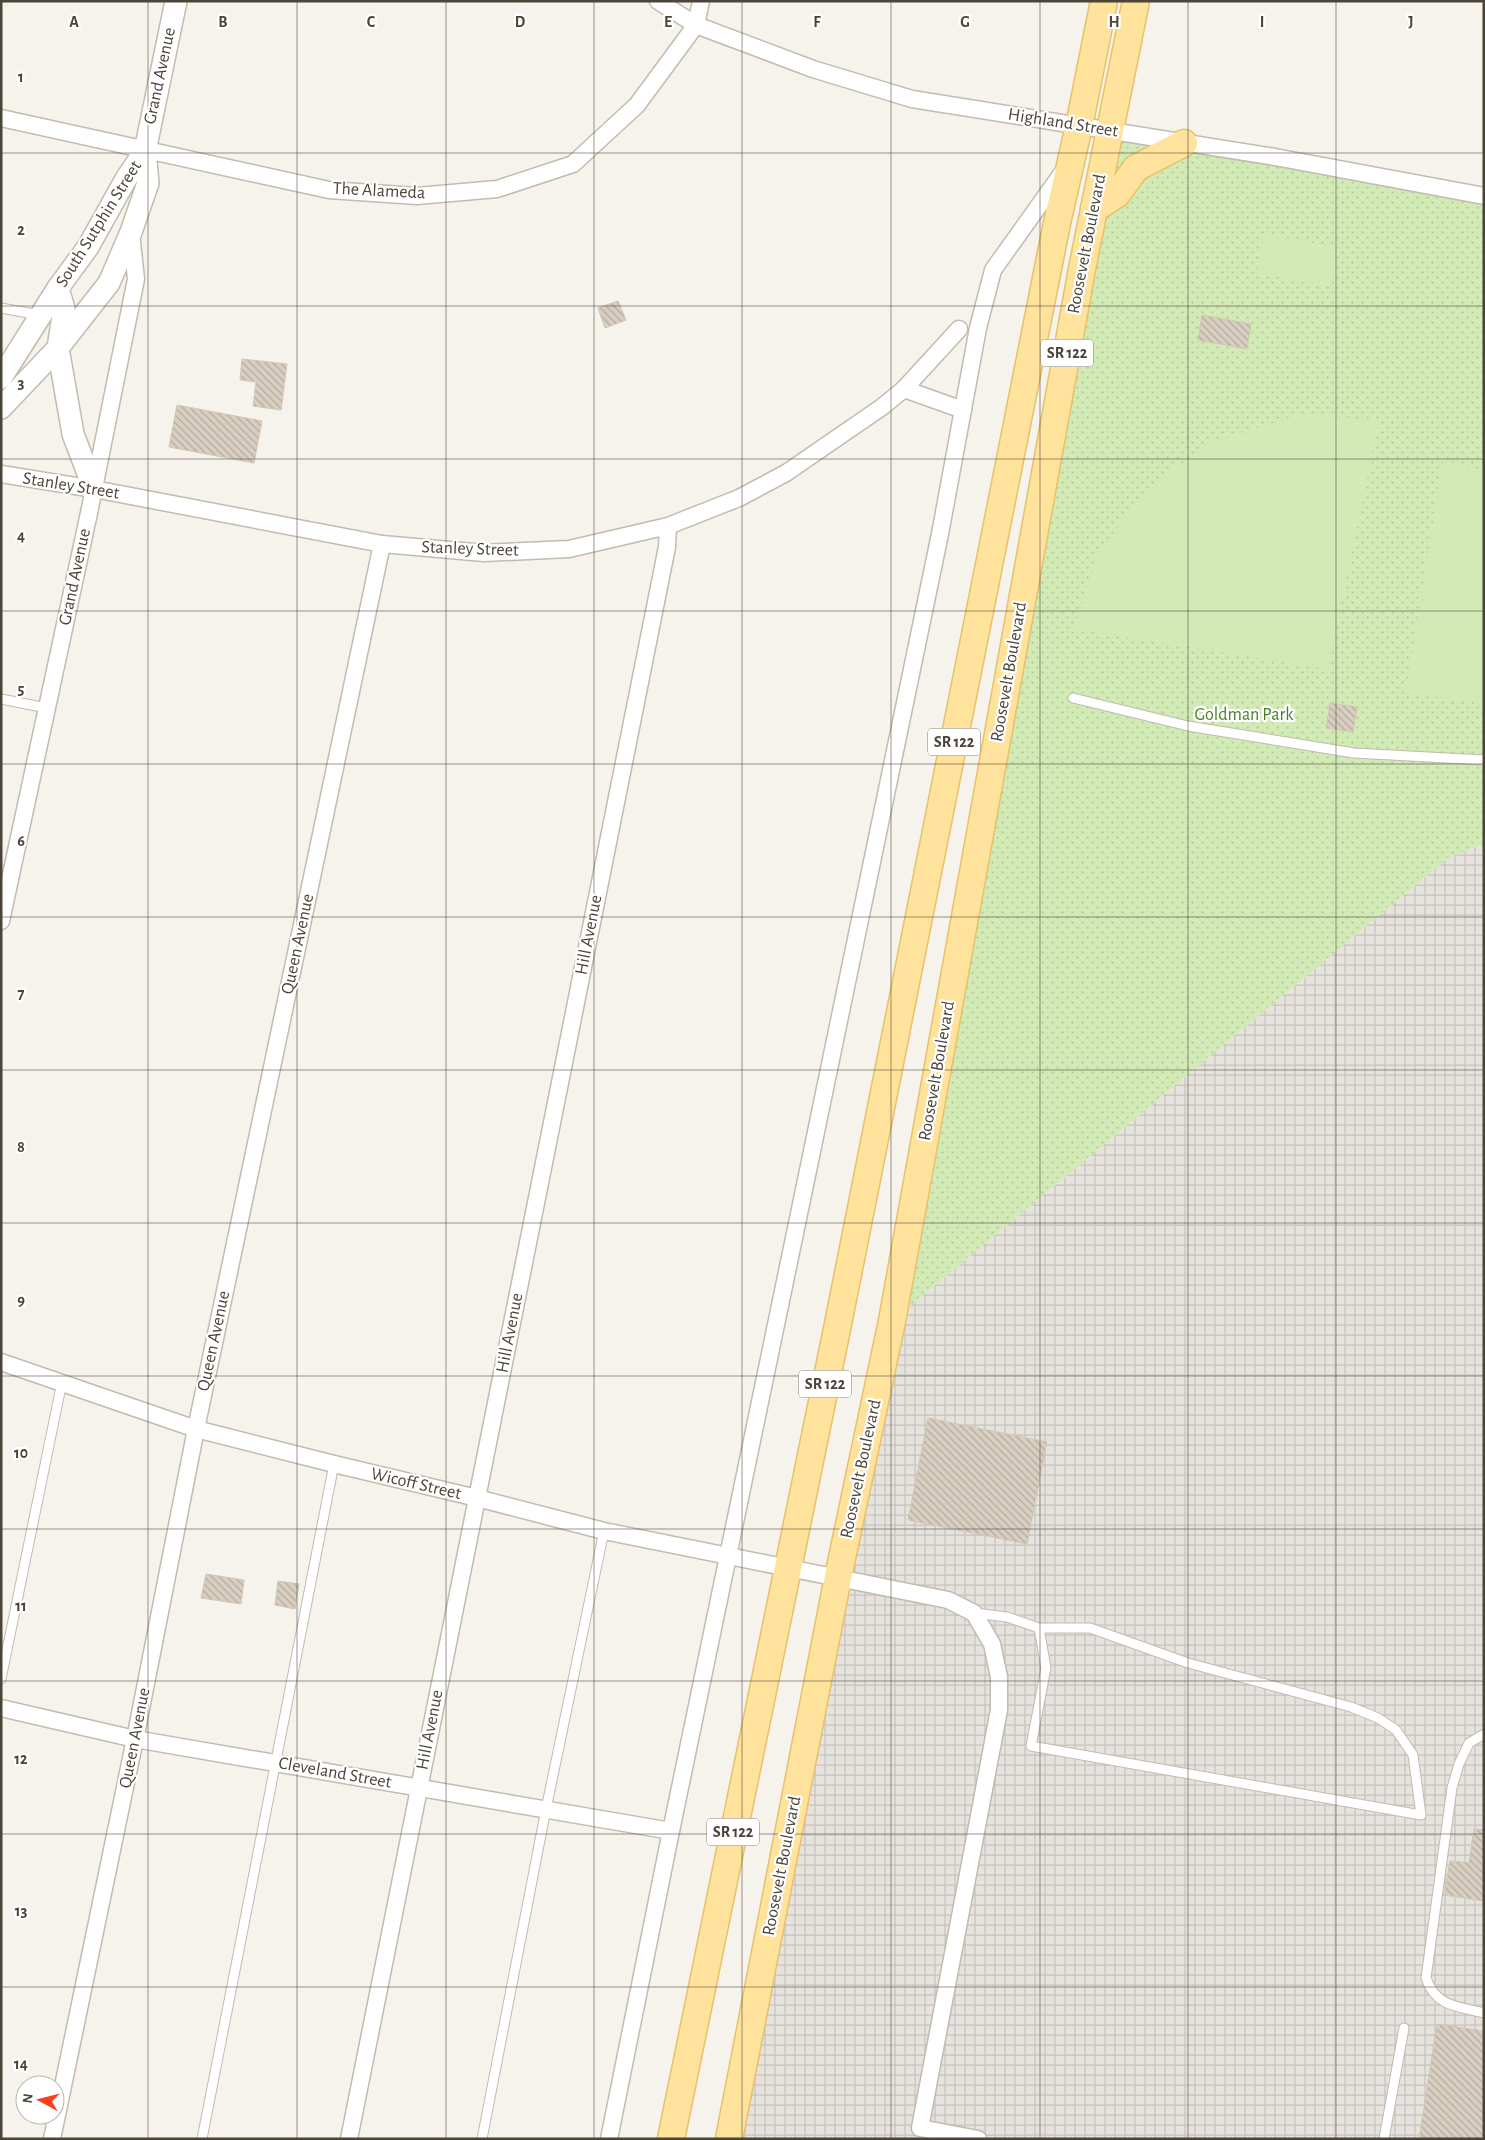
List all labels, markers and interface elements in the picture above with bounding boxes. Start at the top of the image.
text: A [69,14,79,30]
text: B [218,14,228,30]
text: C [367,14,376,30]
text: D [515,14,526,30]
text: E [664,14,672,30]
text: F [813,14,821,30]
text: G [960,14,970,30]
text: H [1108,14,1120,30]
text: I [1260,14,1264,30]
text: J [1408,14,1414,30]
street label: Grand Avenue [141,26,179,126]
text: 1 [18,69,24,85]
street label: Highland Street [1007,105,1120,141]
street label: South Sutphin Street [53,157,145,290]
street label: Roosevelt Boulevard [1065,173,1109,315]
street label: The Alameda [332,180,426,202]
text: 2 [17,222,25,238]
road number: SR 122 [1041,339,1093,366]
text: 3 [18,375,25,391]
street label: Stanley Street [21,469,121,503]
street label: Grand Avenue [56,527,94,627]
text: 4 [17,528,25,544]
street label: Stanley Street [421,538,519,560]
street label: Roosevelt Boulevard [988,601,1030,743]
text: 5 [18,681,25,697]
park label: Goldman Park [1195,706,1294,724]
road number: SR 122 [928,729,980,756]
text: 6 [17,833,25,849]
street label: Queen Avenue [279,892,317,996]
street label: Hill Avenue [572,894,606,976]
text: 7 [18,986,25,1002]
street label: Roosevelt Boulevard [916,1000,958,1142]
text: 8 [17,1139,25,1155]
street label: Queen Avenue [195,1289,233,1393]
text: 9 [17,1292,25,1308]
street label: Hill Avenue [493,1292,527,1374]
road number: SR 122 [799,1370,851,1398]
street label: Roosevelt Boulevard [837,1398,885,1540]
text: 10 [14,1445,28,1461]
street label: Wicoff Street [369,1465,463,1503]
text: 11 [15,1598,27,1614]
street label: Queen Avenue [116,1686,154,1790]
street label: Hill Avenue [413,1689,447,1771]
text: 12 [14,1751,28,1767]
street label: Cleveland Street [277,1754,393,1792]
street label: Roosevelt Boulevard [760,1795,804,1937]
road number: SR 122 [707,1818,759,1845]
text: 13 [15,1903,27,1919]
text: 14 [14,2056,28,2072]
north arrow [15,2075,65,2125]
text: N [21,2093,36,2104]

